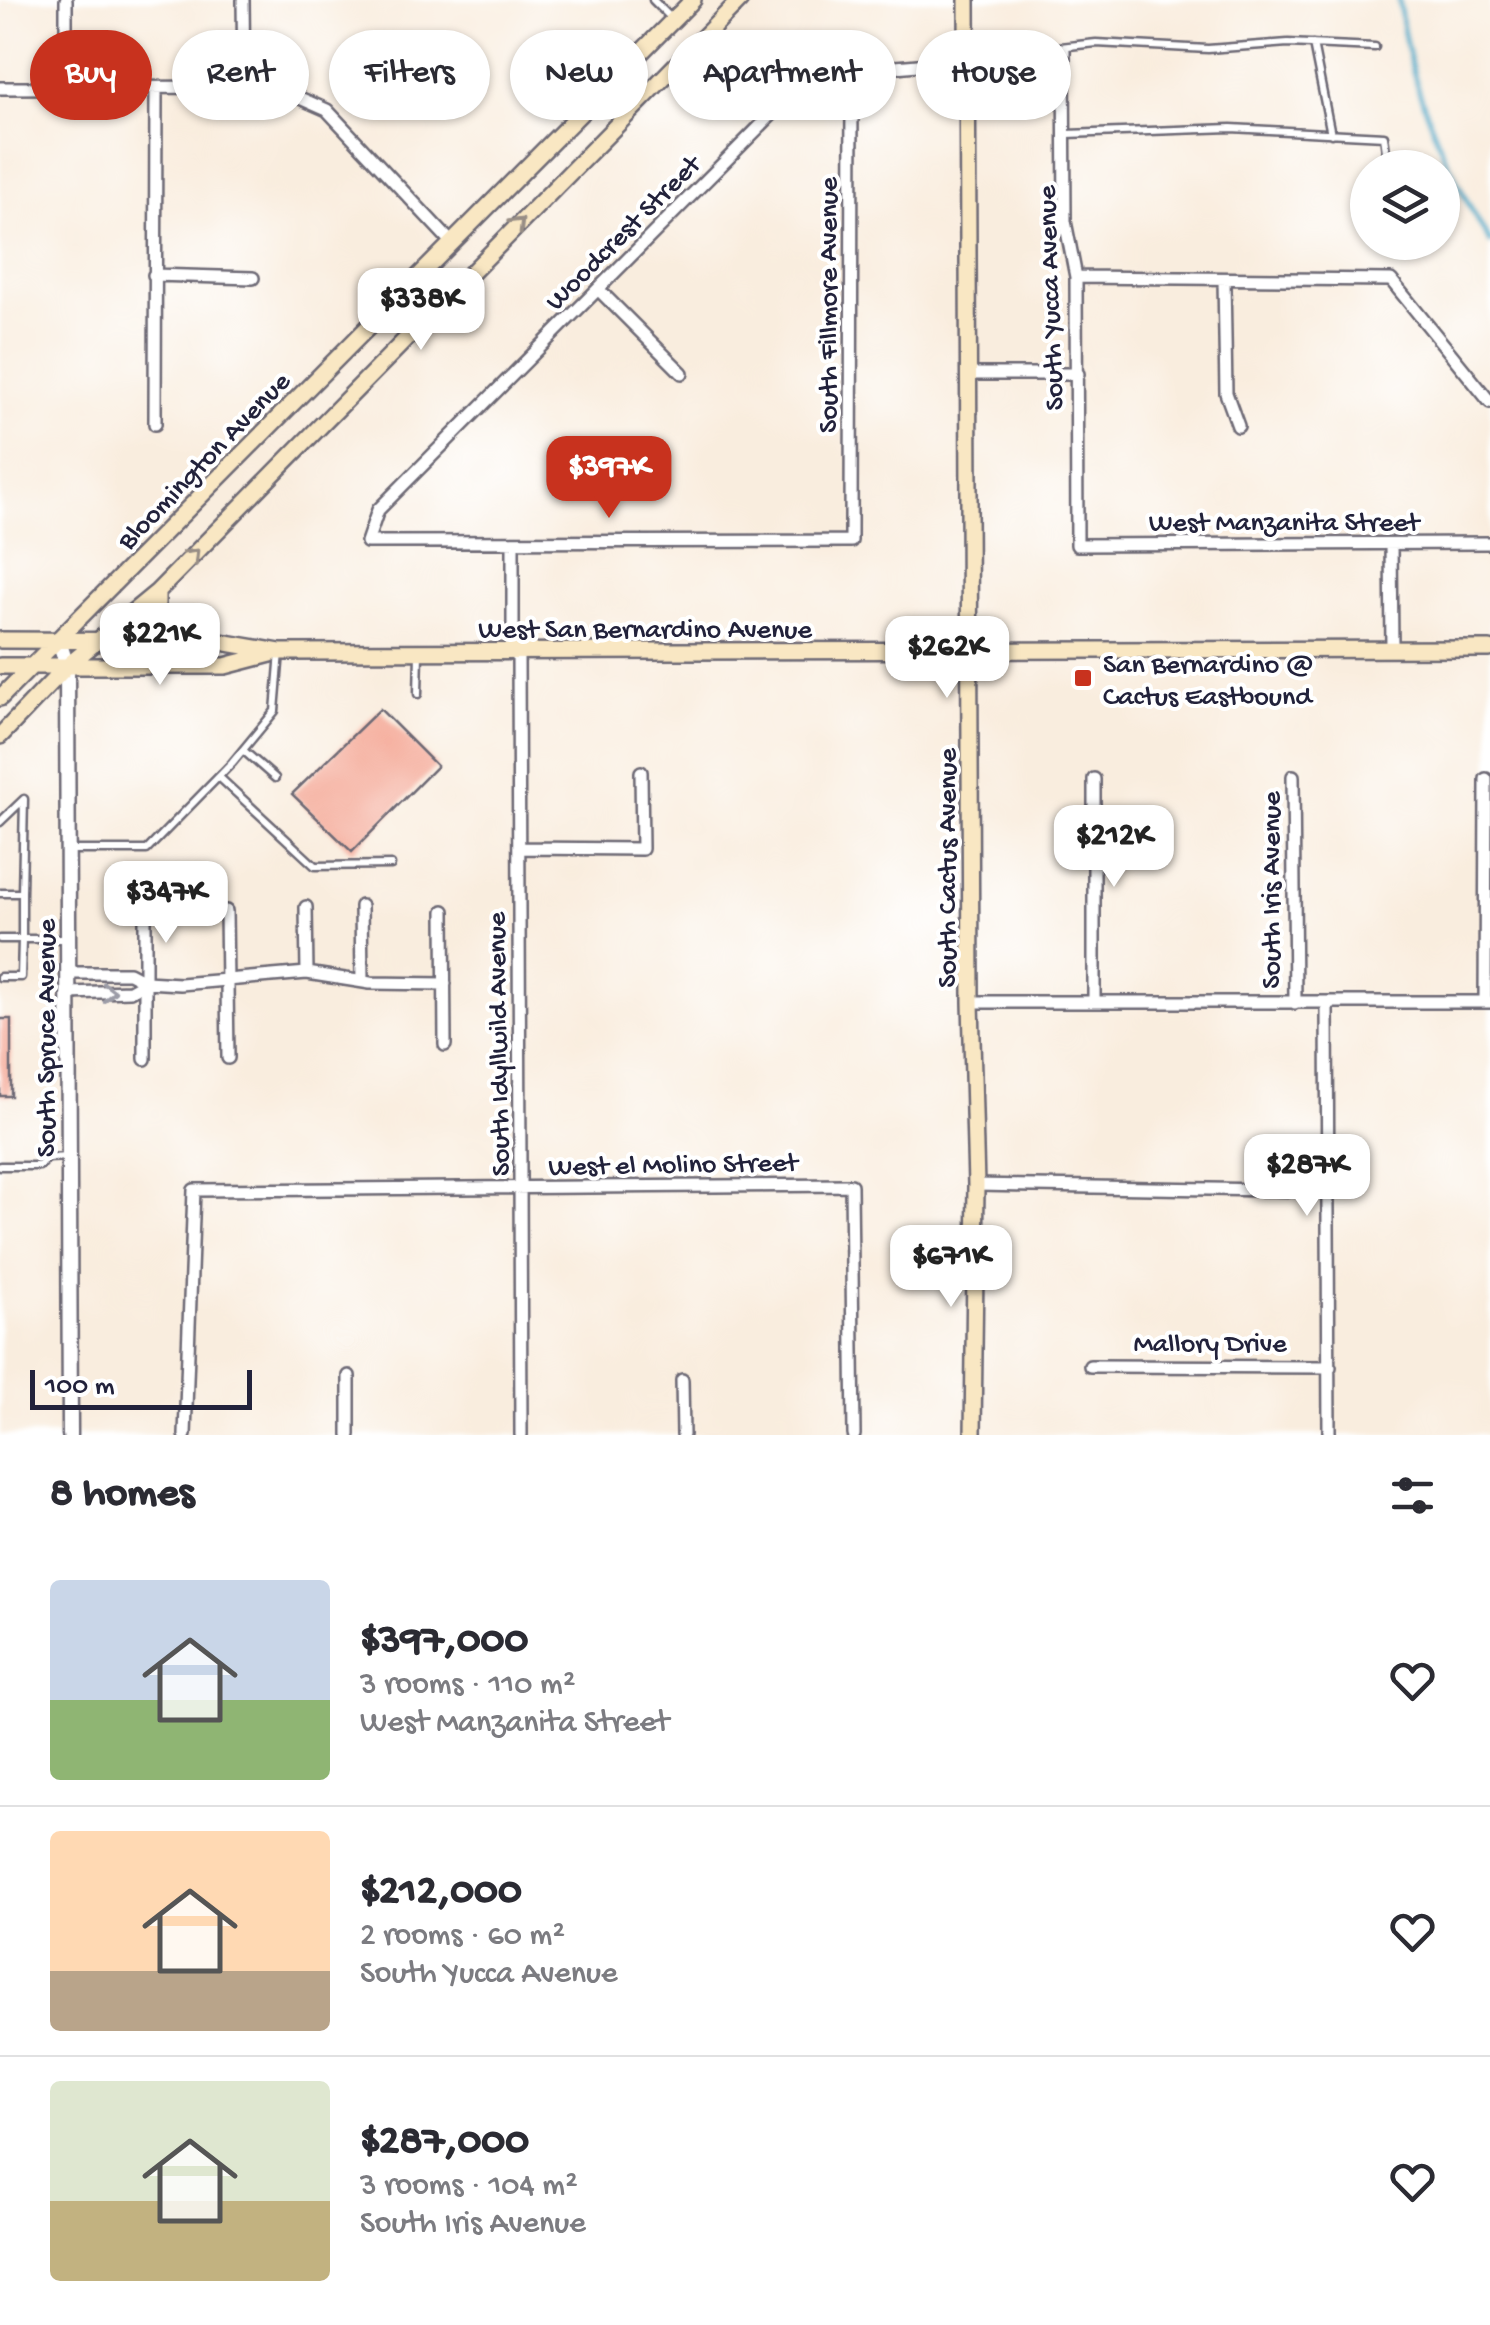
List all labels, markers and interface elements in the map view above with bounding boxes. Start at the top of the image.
chip: Buy [30,30,152,120]
chip: Rent [172,30,309,120]
chip: Filters [329,30,490,120]
chip: New [510,30,648,120]
chip: Apartment [668,30,896,120]
chip: House [916,30,1071,120]
street label: Woodcrest Street [540,148,711,319]
map controls [1350,150,1460,260]
button: layers [1350,150,1460,260]
street label: South Fillmore Avenue [814,176,847,433]
street label: South Yucca Avenue [1032,184,1073,411]
one-way arrow [507,217,525,235]
pin: $338K [351,268,491,353]
text: $338K [380,281,462,319]
street label: Bloomington Avenue [111,366,299,559]
pin: $397K [539,436,679,521]
text: $397K [568,449,650,487]
street label: West Manzanita Street [1149,508,1422,541]
one-way arrow [181,549,199,567]
pin: $221K [90,603,230,688]
street label: West San Bernardino Avenue [478,615,812,648]
text: $221K [122,616,198,654]
pin: $262K [877,616,1017,701]
text: $262K [907,629,987,667]
place label: San Bernardino @ Cactus Eastbound [1103,650,1314,715]
marker: San Bernardino @ Cactus Eastbound [1072,667,1094,689]
street label: South Cactus Avenue [933,748,966,988]
street label: South Iris Avenue [1257,791,1290,989]
pin: $212K [1044,805,1184,890]
text: $212K [1076,818,1152,856]
pin: $347K [96,861,236,946]
text: $347K [126,874,206,912]
street label: South Idyllwild Avenue [482,911,519,1176]
street label: South Spruce Avenue [32,918,65,1157]
one-way arrow [101,981,117,1002]
pin: $287K [1237,1134,1377,1219]
text: $287K [1266,1147,1348,1185]
street label: West el Molino Street [548,1148,801,1185]
pin: $671K [881,1225,1021,1310]
text: $671K [912,1238,990,1276]
street label: Mallory Drive [1133,1329,1287,1362]
scale bar [30,1365,252,1410]
text: 100 m [45,1371,115,1404]
icon: filters [1385,1468,1440,1523]
text: 8 homes [50,1471,194,1520]
text: $397,000 [360,1618,528,1667]
icon: home [130,1620,250,1740]
icon: heart [1385,1653,1440,1708]
text: 3 rooms · 110 m² [360,1667,575,1705]
text: West Manzanita Street [360,1705,669,1743]
text: $212,000 [360,1869,522,1918]
icon: home [130,1871,250,1991]
icon: heart [1385,1904,1440,1959]
text: 2 rooms · 60 m² [360,1918,565,1956]
text: South Yucca Avenue [360,1956,617,1994]
text: $287,000 [360,2119,529,2168]
icon: home [130,2121,250,2241]
icon: heart [1385,2154,1440,2209]
text: 3 rooms · 104 m² [360,2168,578,2206]
text: South Iris Avenue [360,2206,586,2244]

